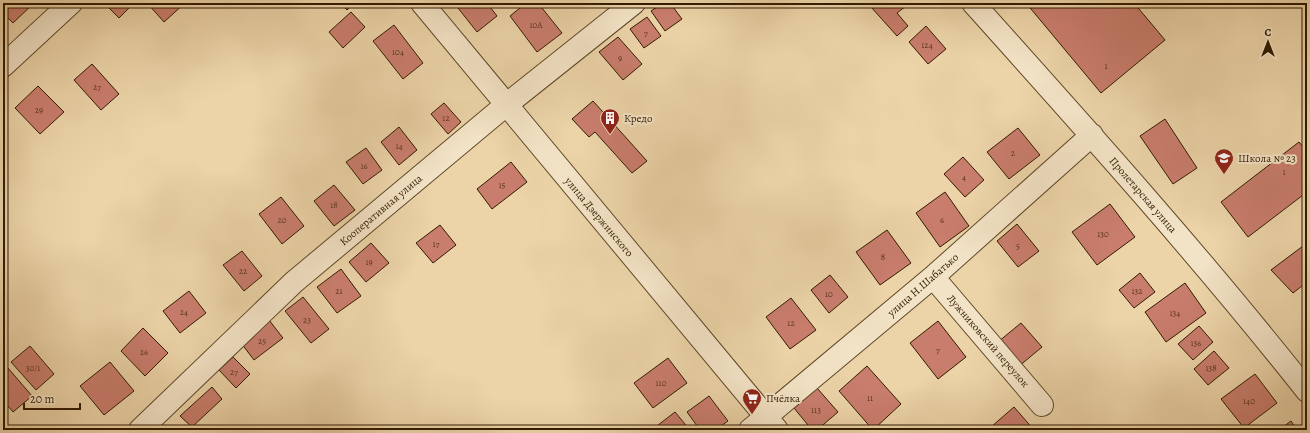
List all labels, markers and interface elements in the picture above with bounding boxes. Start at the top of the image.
house number: 10А [529,19,543,31]
north arrow [1248,22,1288,62]
text: С [1265,25,1272,40]
house number: 7 [644,27,648,39]
house number: 124 [921,39,933,51]
house number: 104 [392,46,404,58]
house number: 9 [618,52,622,64]
house number: 1 [1104,60,1108,72]
house number: 27 [93,81,101,93]
house number: 29 [35,104,43,116]
building icon: Кредо [599,107,621,135]
place label: Кредо [624,111,653,126]
house number: 12 [442,112,450,124]
house number: 14 [395,140,403,152]
house number: 2 [1011,147,1016,159]
school or university icon: Школа № 23 [1213,147,1235,175]
place label: Школа № 23 [1238,151,1296,166]
street label: Пролетарская улица [1106,154,1181,237]
house number: 16 [360,160,368,172]
house number: 1 [1282,166,1286,178]
street label: Кооперативная улица [337,170,426,249]
house number: 4 [962,171,966,183]
street label: улица Дзержинского [561,173,637,260]
house number: 15 [499,179,506,191]
house number: 18 [330,199,338,211]
house number: 20 [277,214,287,226]
house number: 6 [940,214,944,226]
house number: 130 [1097,228,1109,240]
house number: 17 [433,238,440,250]
house number: 5 [1016,240,1020,252]
street label: улица Н.Шабатько [883,250,962,321]
house number: 8 [881,251,885,263]
house number: 19 [365,256,373,268]
house number: 22 [239,265,248,277]
house number: 21 [335,285,343,297]
house number: 132 [1131,285,1143,297]
house number: 10 [825,288,833,300]
street label: Лужниковский переулок [943,291,1033,391]
house number: 24 [180,306,188,318]
house number: 134 [1170,307,1180,319]
house number: 23 [303,314,311,326]
house number: 12 [787,317,795,329]
house number: 25 [258,335,266,347]
house number: 136 [1191,337,1201,349]
house number: 7 [936,344,940,356]
house number: 26 [140,346,148,358]
house number: 30/1 [26,362,40,374]
house number: 138 [1205,362,1217,374]
house number: 27 [230,366,238,378]
house number: 110 [656,377,667,389]
scale bar [24,385,80,411]
supermarket icon: Пчёлка [741,387,763,415]
text: 20 m [30,391,54,407]
place label: Пчёлка [766,391,801,406]
house number: 11 [867,392,873,404]
house number: 140 [1243,395,1255,407]
house number: 113 [811,404,821,416]

